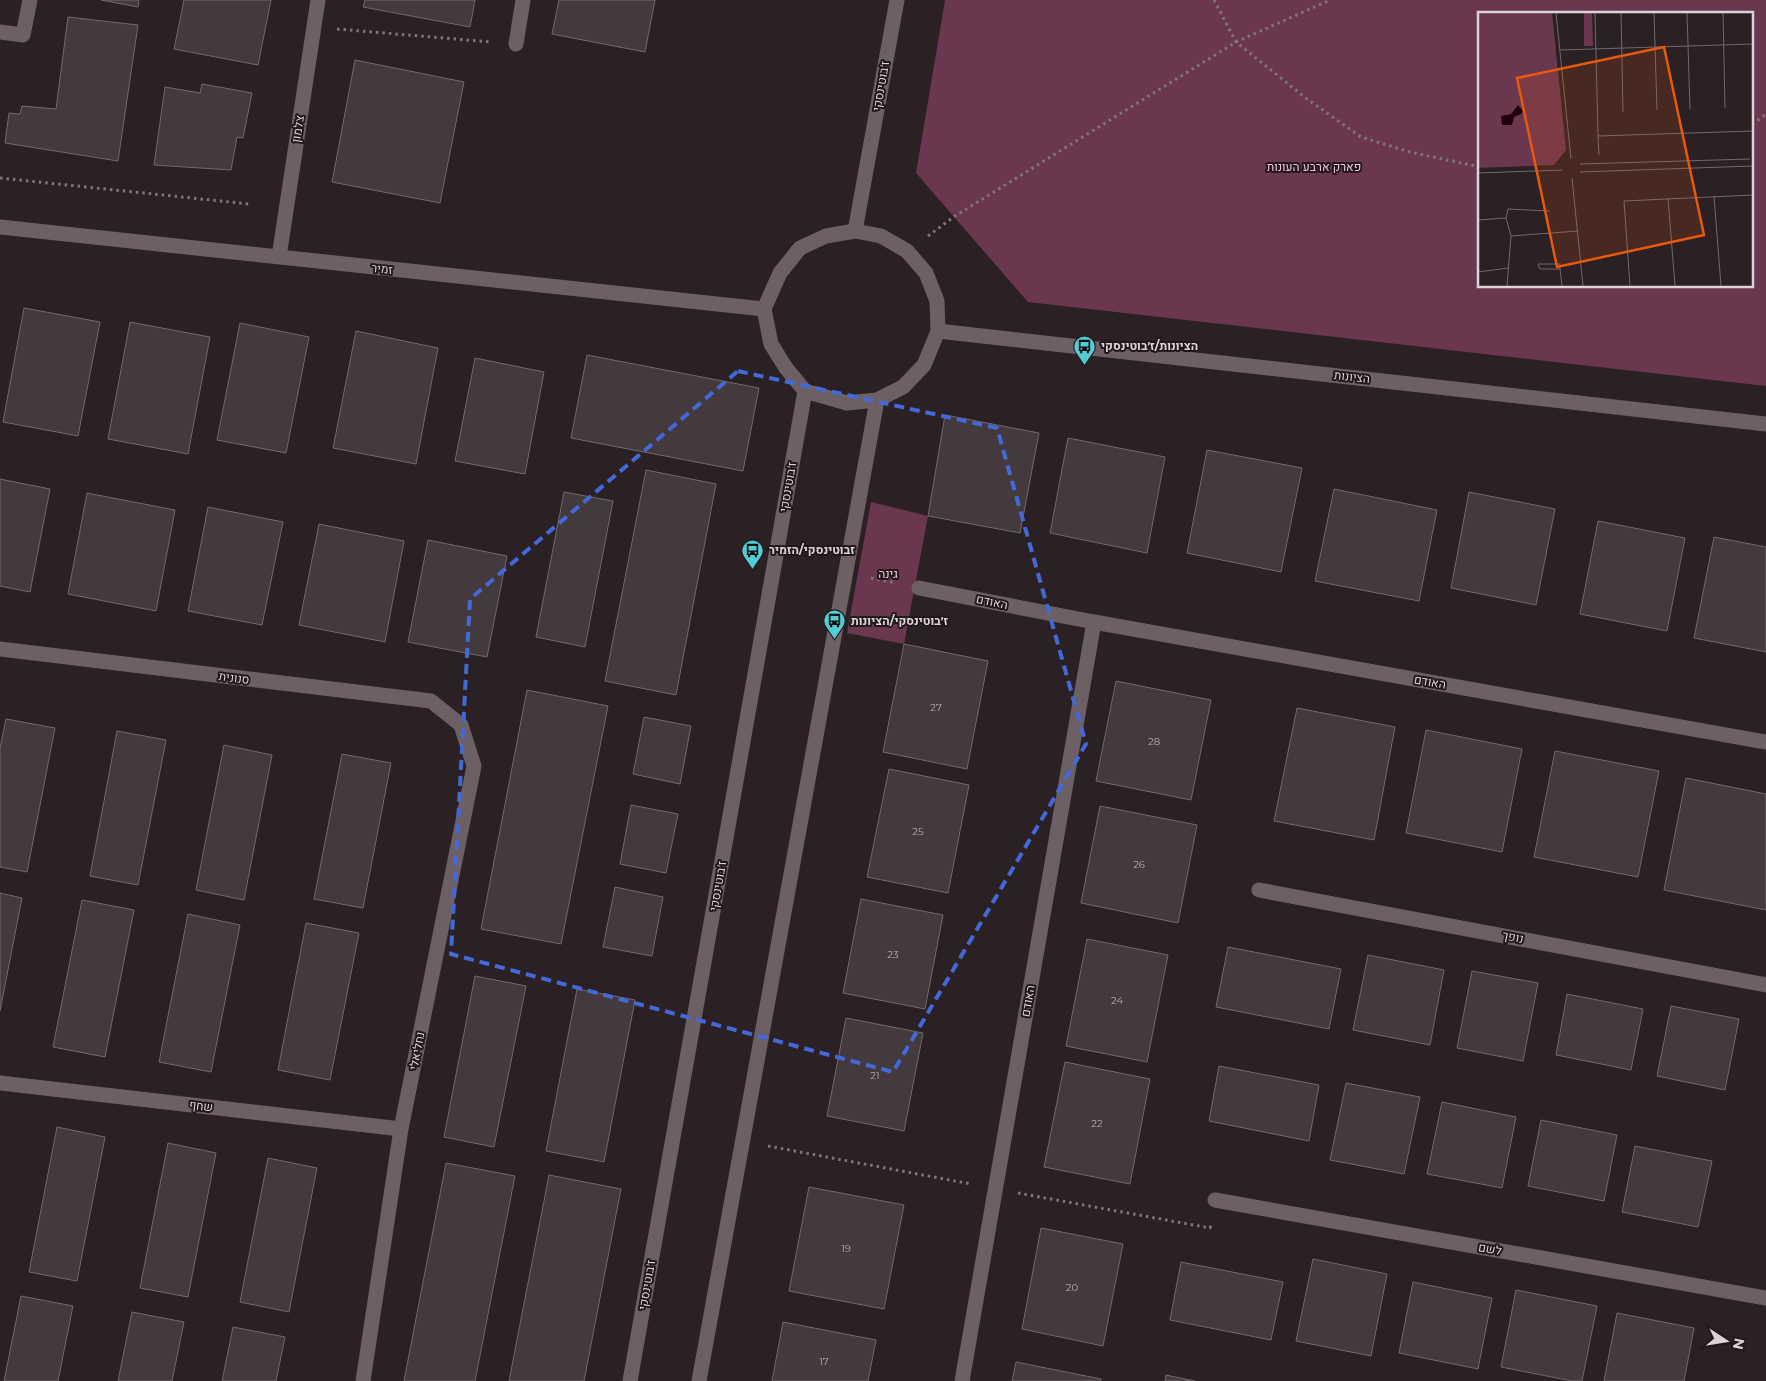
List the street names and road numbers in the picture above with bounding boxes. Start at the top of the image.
street label: ז'בוטינסקי [869,60,892,112]
street label: צלמון [288,114,307,144]
street label: זמיר [371,260,393,277]
street label: הציונות [1333,367,1371,386]
street label: ז'בוטינסקי [776,461,799,513]
street label: האודם [975,591,1009,612]
street label: סנונית [218,668,250,687]
street label: האודם [1413,671,1447,692]
street label: ז'בוטינסקי [706,860,729,912]
street label: נופך [1501,927,1525,946]
street label: האודם [1017,984,1038,1018]
street label: נחליאלי [405,1030,428,1071]
street label: שחף [188,1097,214,1114]
street label: לשם [1477,1239,1503,1258]
street label: ז'בוטינסקי [635,1259,658,1311]

